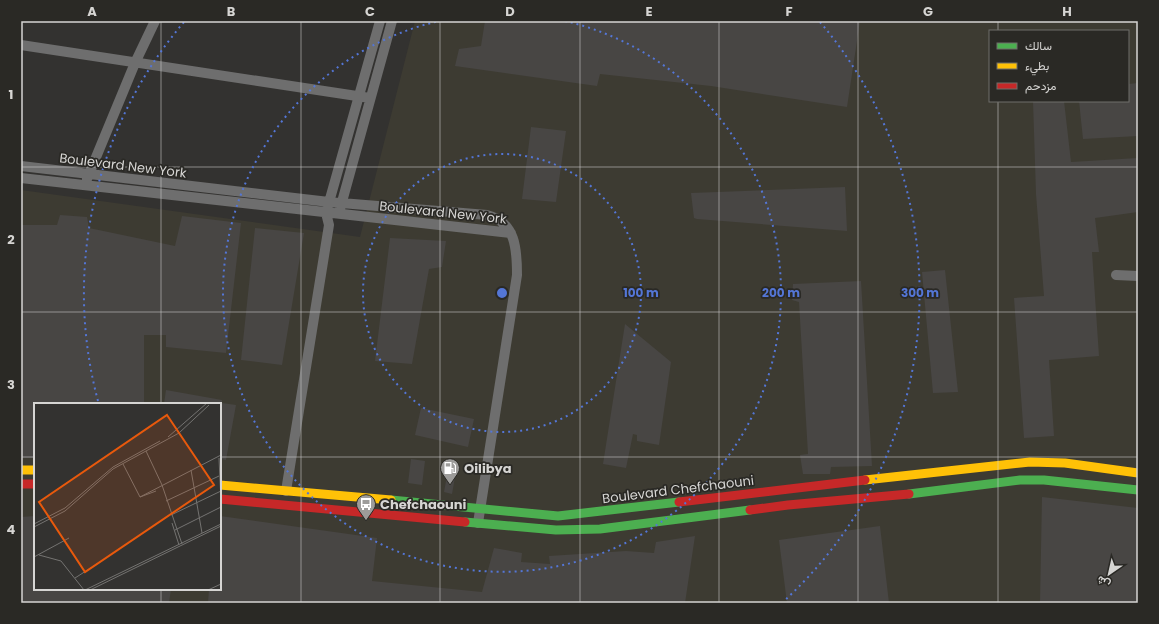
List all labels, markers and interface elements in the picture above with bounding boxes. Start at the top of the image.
text: A [87,2,97,21]
text: B [227,2,236,21]
text: C [365,2,375,21]
text: D [505,2,515,21]
text: E [645,2,653,21]
text: F [785,2,793,21]
text: G [923,2,933,21]
text: H [1062,2,1072,21]
legend [989,30,1129,102]
text: سالك [1025,37,1052,54]
text: بطيء [1025,57,1049,76]
text: مزدحم [1025,77,1056,94]
text: 1 [9,85,13,104]
street label: Boulevard New York [58,148,188,183]
street label: Boulevard New York [378,196,508,229]
text: 2 [7,230,15,249]
text: 100 m [623,284,659,301]
text: 200 m [762,284,800,301]
text: 300 m [901,284,939,301]
centre of rings [495,286,509,300]
text: 3 [7,375,15,394]
inset map [34,403,221,590]
fuel station icon: Oilibya [439,457,461,485]
place label: Oilibya [464,459,512,478]
street label: Boulevard Chefchaouni [601,471,755,508]
bus stop icon: Chefchaouni [355,493,377,521]
place label: Chefchaouni [380,495,467,514]
text: 4 [7,520,16,539]
north arrow [1089,554,1129,594]
text: ش [1093,572,1113,593]

